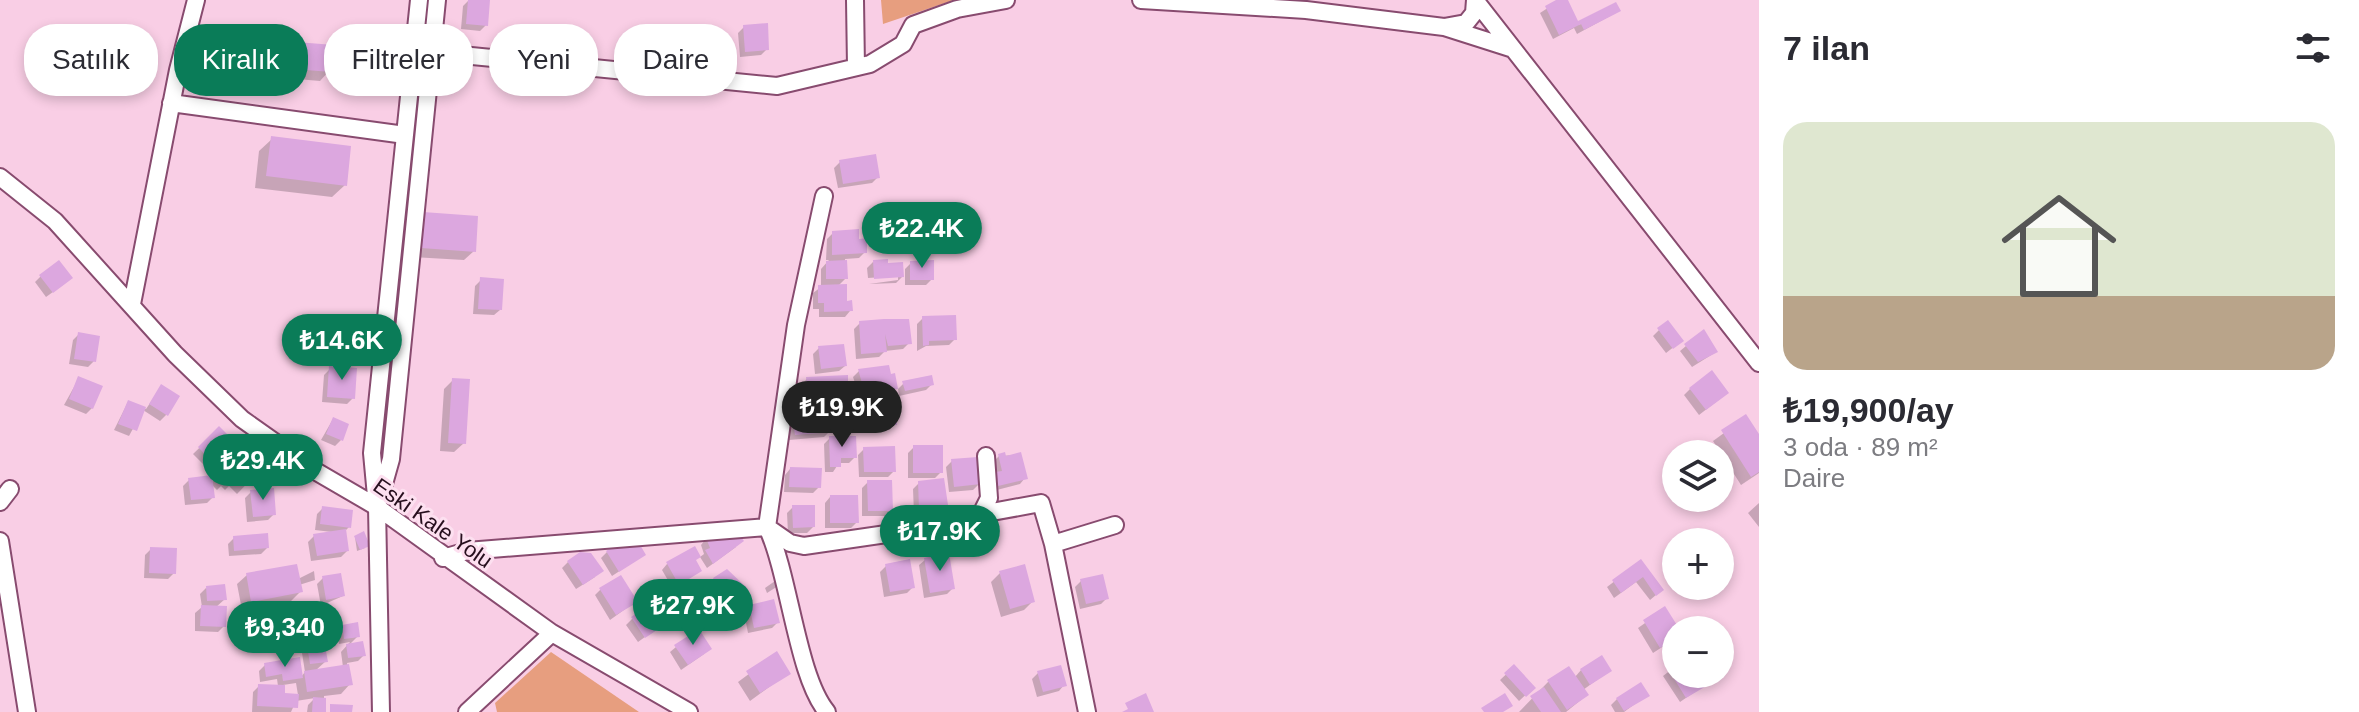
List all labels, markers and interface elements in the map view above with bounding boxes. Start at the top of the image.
chip: Satılık [24,24,158,96]
chip: Kiralık [174,24,308,96]
chip: Filtreler [324,24,473,96]
chip: Yeni [489,24,598,96]
chip: Daire [614,24,737,96]
icon: filters [2291,26,2335,70]
text: 7 ilan [1783,29,1870,67]
icon: home [1987,174,2131,318]
pin: ₺22.4K [857,202,987,270]
text: ₺22.4K [880,213,964,243]
pin: ₺14.6K [277,314,407,382]
text: ₺14.6K [300,325,384,355]
pin: ₺19.9K [777,381,907,449]
text: ₺19,900/ay [1783,391,1954,429]
text: ₺19.9K [800,392,884,422]
text: 3 oda · 89 m² [1783,432,1938,462]
pin: ₺29.4K [198,434,328,502]
map controls [1662,440,1734,688]
button: layers [1662,440,1734,512]
text: ₺29.4K [221,445,305,475]
text: Daire [1783,463,1845,493]
street label: Eski Kale Yolu [369,473,497,573]
pin: ₺17.9K [875,505,1005,573]
text: ₺17.9K [898,516,982,546]
button: + [1662,528,1734,600]
pin: ₺27.9K [628,579,758,647]
text: ₺27.9K [651,590,735,620]
pin: ₺9,340 [220,601,350,669]
text: ₺9,340 [245,612,325,642]
button: − [1662,616,1734,688]

